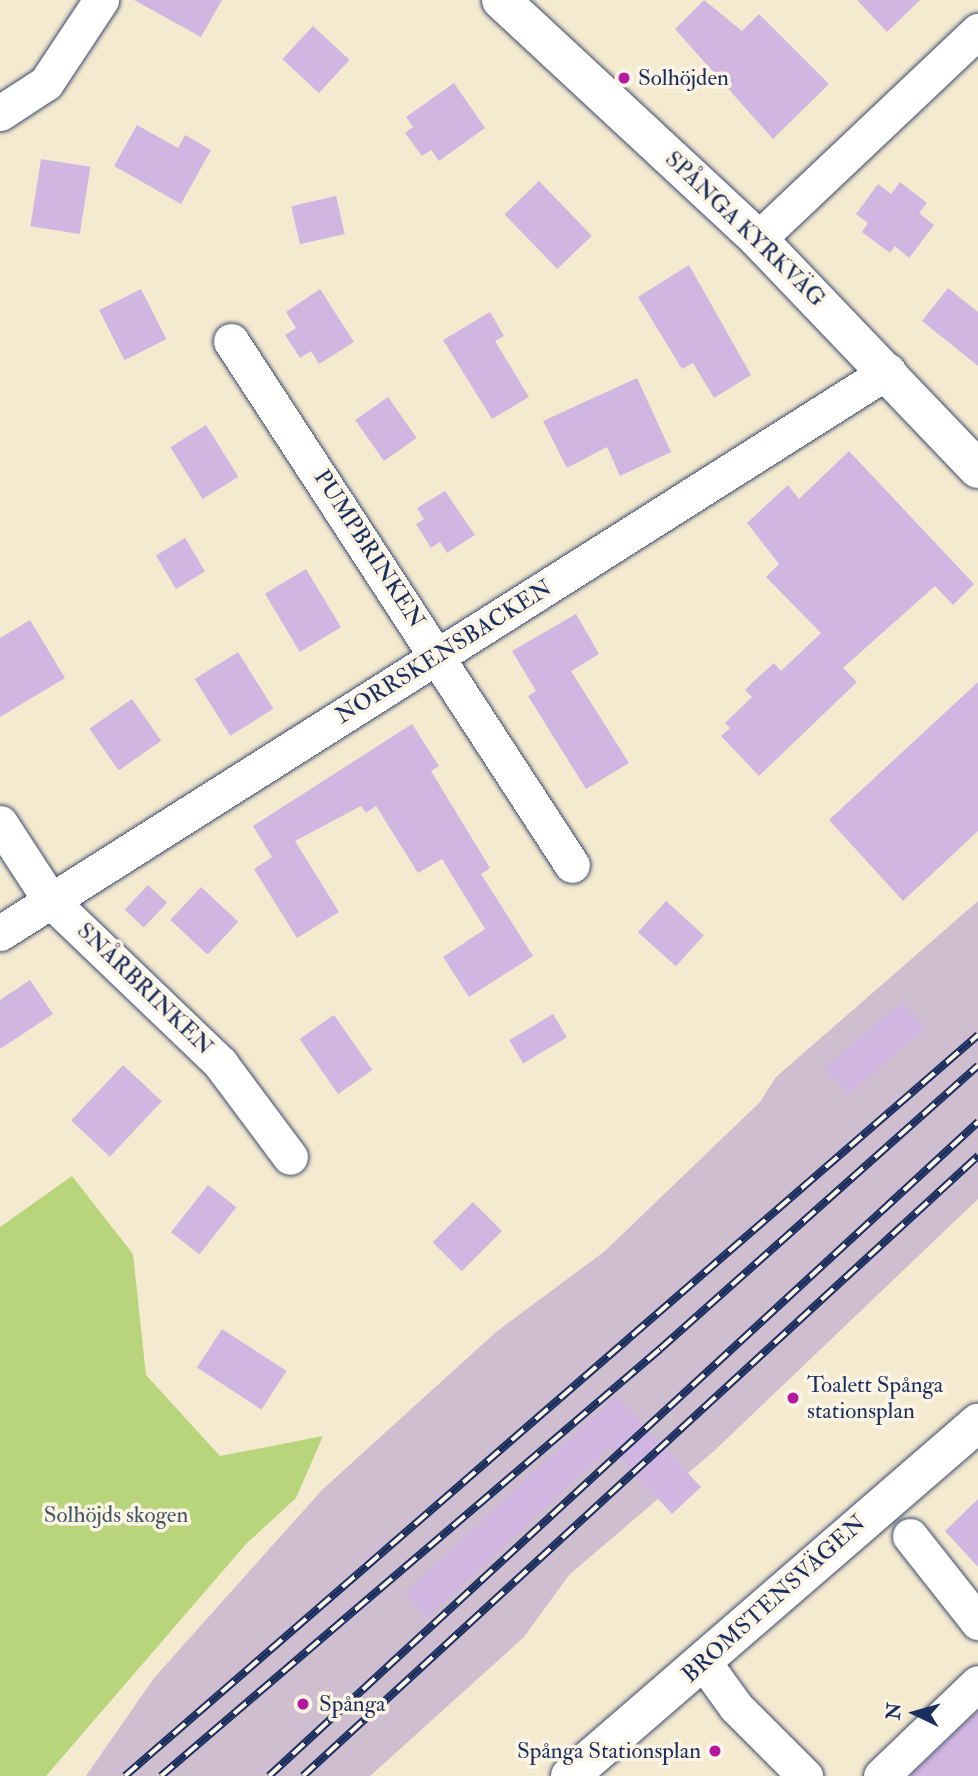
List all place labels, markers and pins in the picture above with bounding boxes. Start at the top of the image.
place label: Solhöjden [638,64,729,92]
marker: Solhöjden [616,70,632,86]
place label: Toalett Spånga stationsplan [807,1371,943,1425]
marker: Toalett Spånga stationsplan [785,1390,801,1406]
place label: Spånga [319,1690,386,1718]
marker: Spånga [293,1694,313,1714]
place label: Spånga Stationsplan [517,1737,701,1765]
marker: Spånga Stationsplan [707,1743,723,1759]

